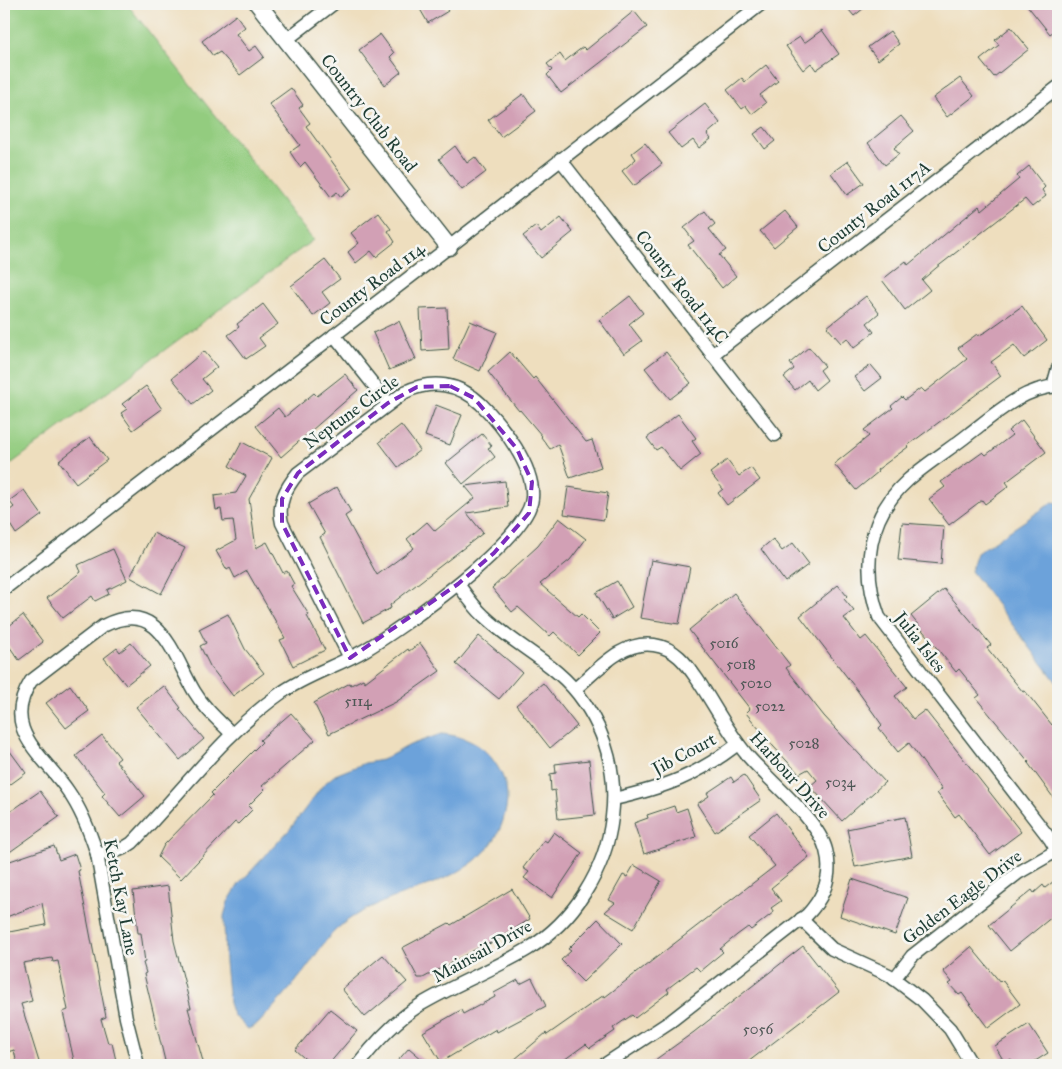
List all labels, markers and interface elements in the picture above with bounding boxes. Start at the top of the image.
street label: Country Club Road [316,50,422,176]
street label: County Road 117A [813,156,935,258]
street label: County Road 114C [631,226,733,348]
street label: County Road 114 [315,237,430,331]
street label: Neptune Circle [299,370,403,454]
street label: Julia Isles [888,606,950,677]
house number: 5016 [709,634,740,652]
house number: 5018 [726,655,756,673]
house number: 5020 [740,674,772,692]
house number: 5114 [344,692,372,710]
house number: 5022 [755,697,786,715]
street label: Harbour Drive [745,727,835,823]
street label: Jib Court [647,728,721,782]
house number: 5028 [788,734,820,752]
house number: 5034 [825,773,856,791]
street label: Ketch Kay Lane [99,837,143,957]
street label: Golden Eagle Drive [898,845,1027,950]
street label: Mainsail Drive [428,915,536,987]
house number: 5056 [743,1020,774,1038]

